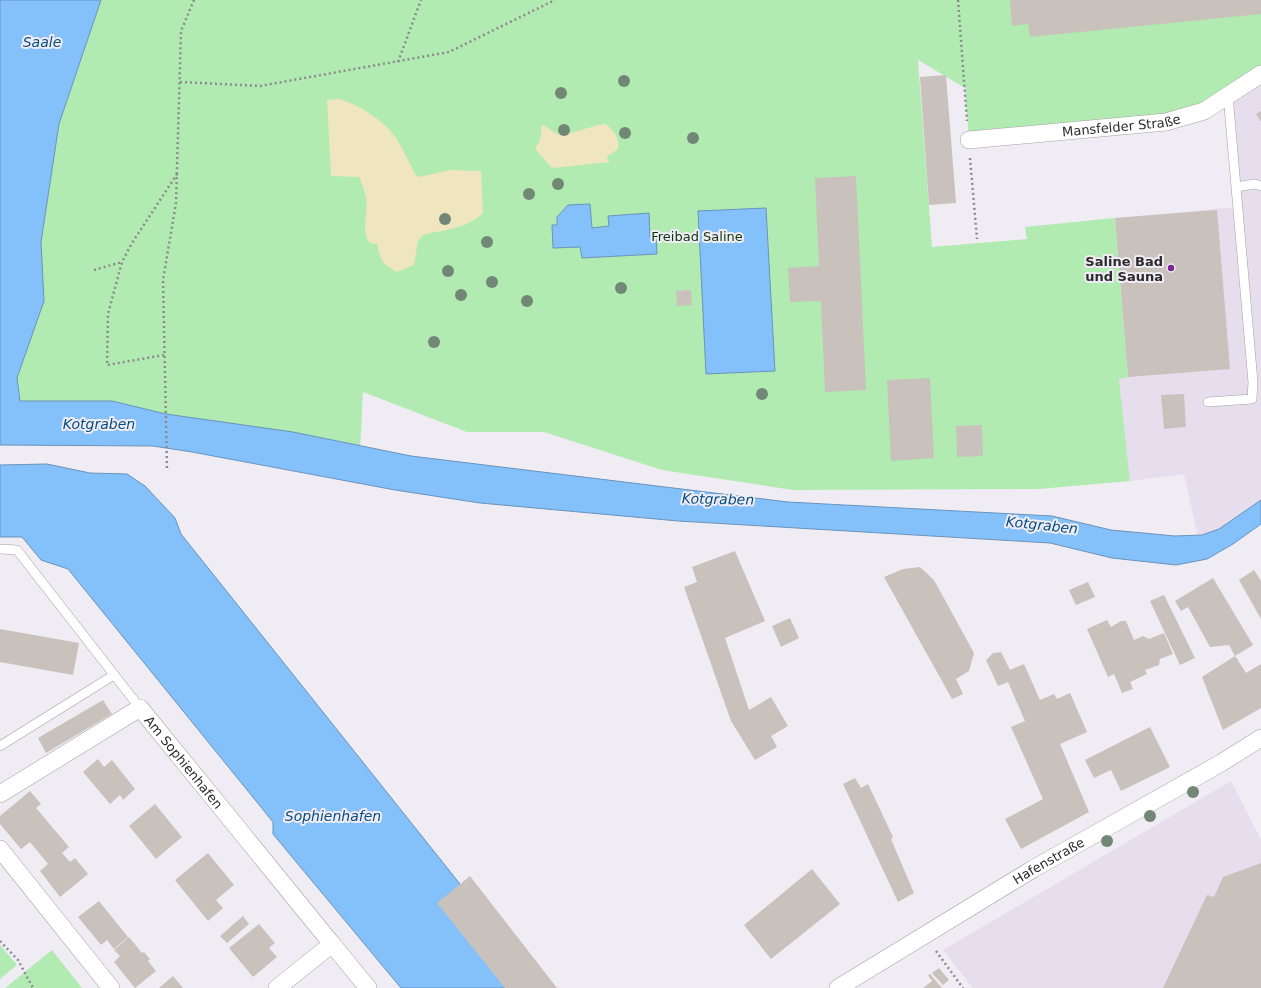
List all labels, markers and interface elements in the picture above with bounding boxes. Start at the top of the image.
water label: Saale [23,34,61,50]
street label: Mansfelder Straße [1061,111,1182,139]
park label: Freibad Saline [651,229,743,244]
place label: Saline Bad und Sauna [1085,254,1163,284]
marker: Saline Bad und Sauna [1166,263,1176,273]
water label: Kotgraben [63,416,135,432]
water label: Kotgraben [682,490,754,508]
water label: Kotgraben [1005,513,1079,537]
street label: Am Sophienhafen [142,713,226,812]
water label: Sophienhafen [285,808,381,824]
street label: Hafenstraße [1010,834,1087,887]

